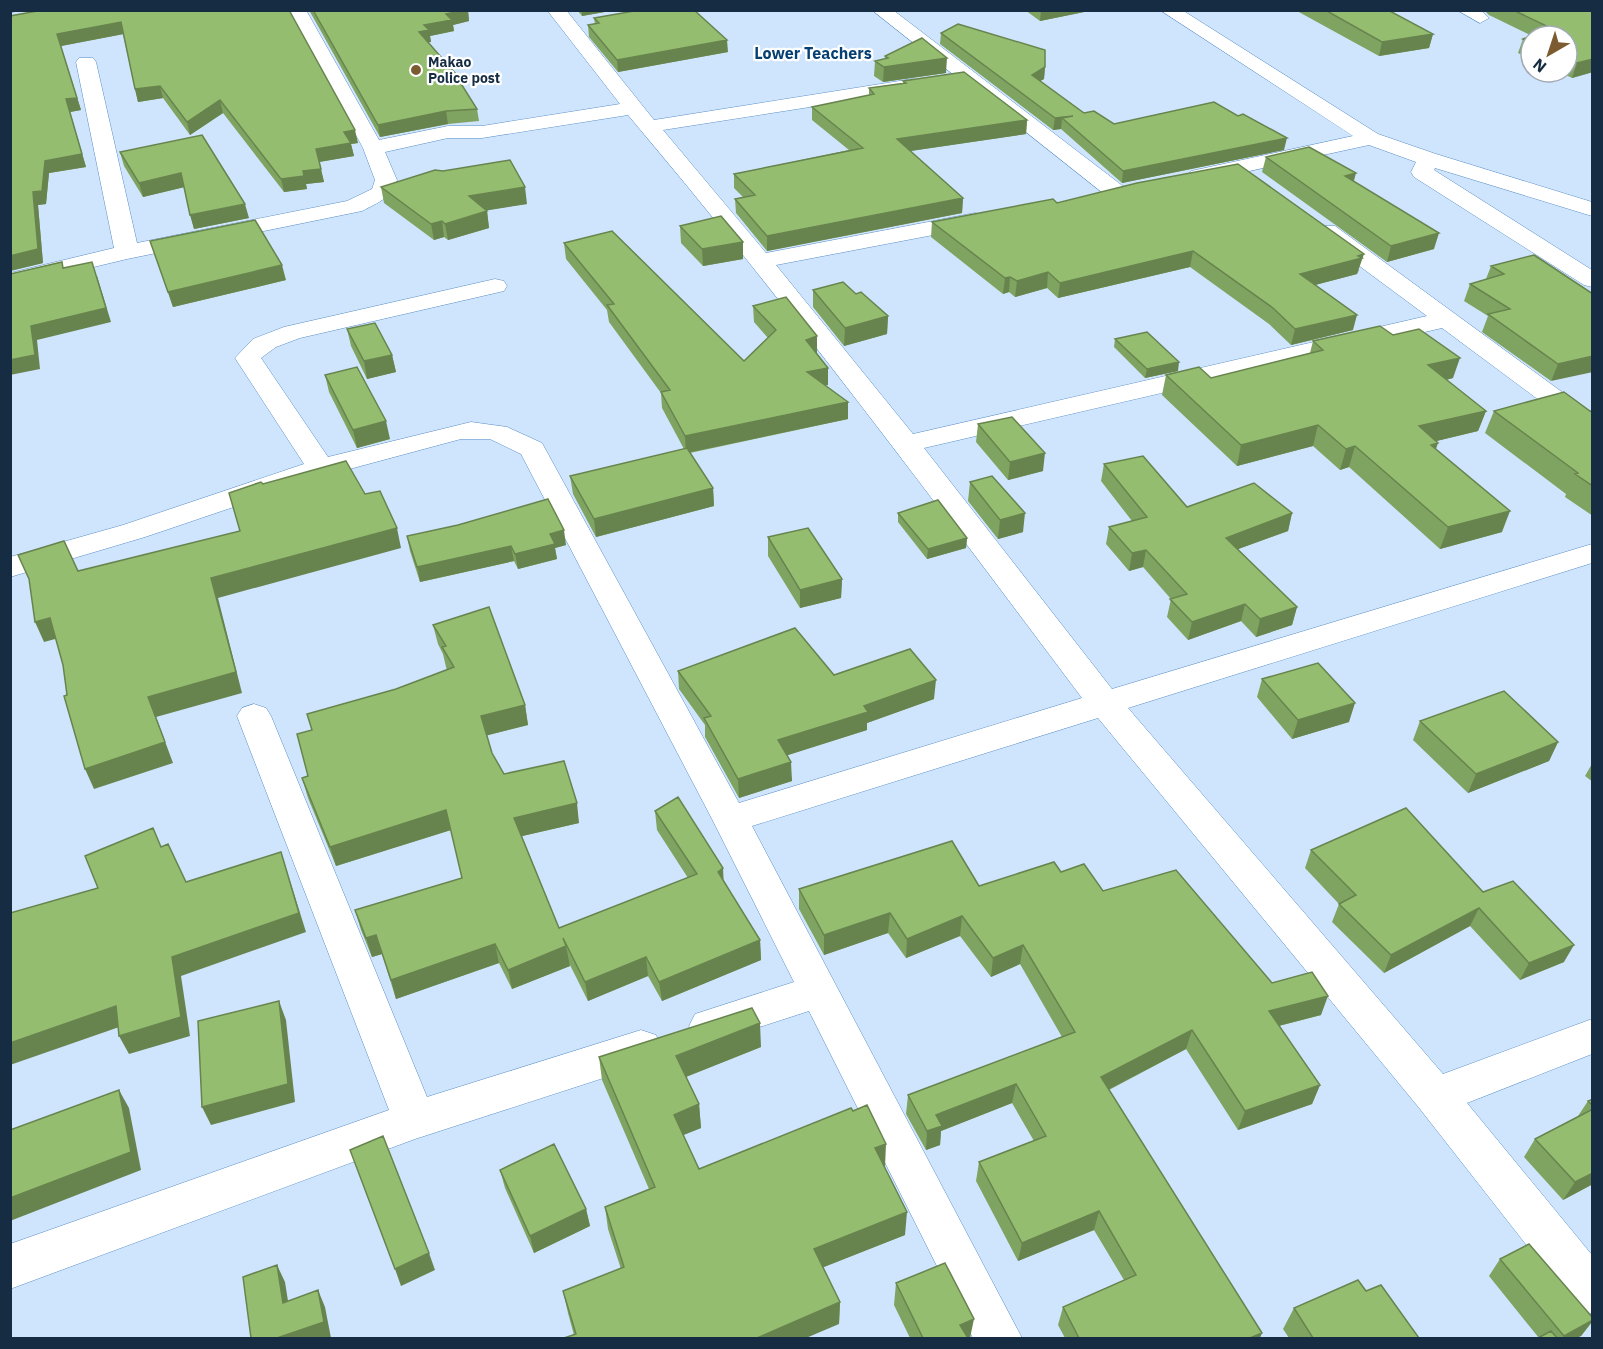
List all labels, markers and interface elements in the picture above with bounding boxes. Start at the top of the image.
north arrow [1519,24,1579,84]
district label: Lower Teachers [754,43,872,63]
place label: Makao Police post [428,53,500,87]
text: N [1529,54,1550,77]
marker: Makao Police post [409,63,423,77]

